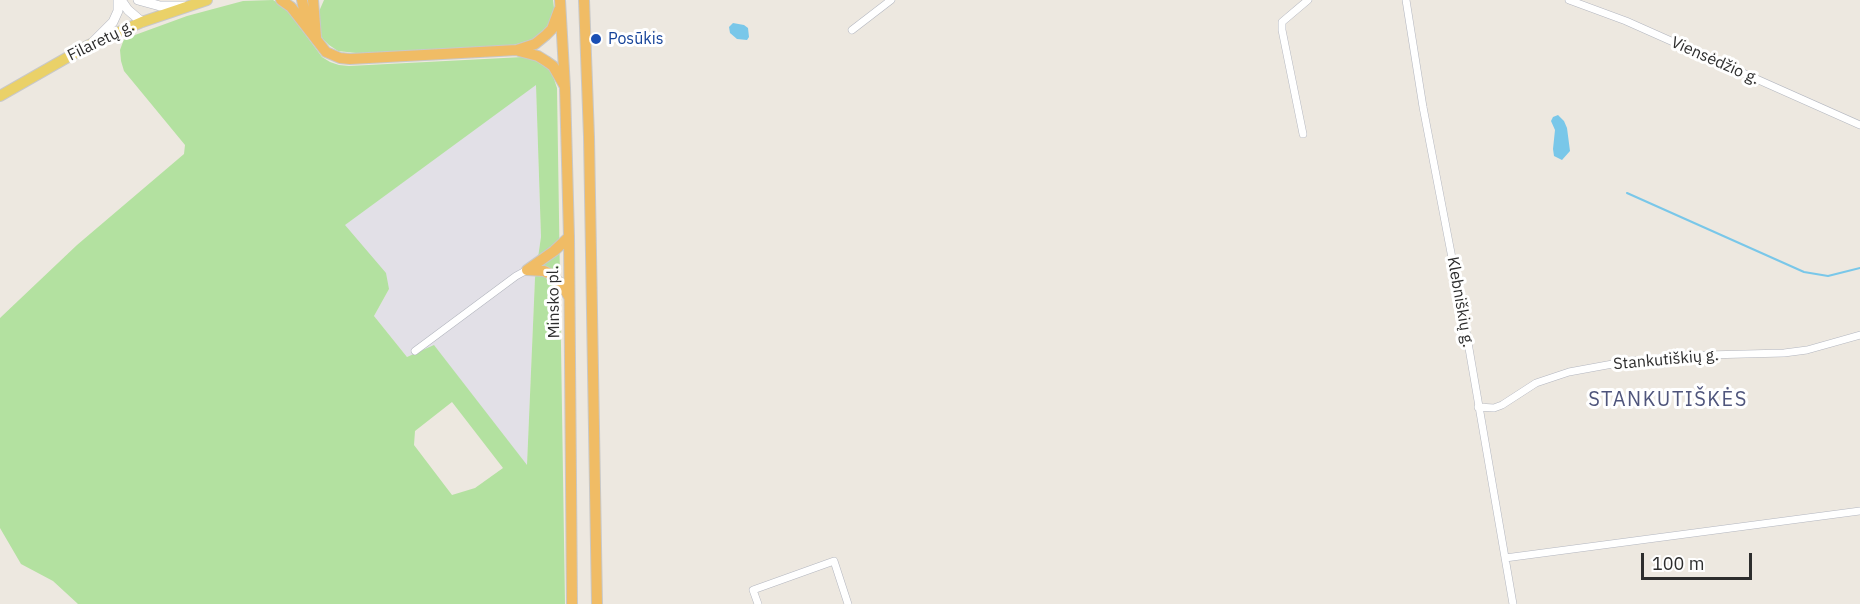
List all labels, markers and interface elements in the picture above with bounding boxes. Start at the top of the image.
street label: Filaretų g. [64,17,138,65]
place label: Posūkis [608,29,663,49]
marker: Posūkis [589,32,603,46]
street label: Viensėdžio g. [1668,33,1762,89]
street label: Klebniškių g. [1443,255,1477,349]
street label: Minsko pl. [544,265,564,339]
street label: Stankutiškių g. [1613,346,1719,374]
district label: STANKUTIŠKĖS [1588,388,1748,412]
scale bar [1644,541,1755,579]
text: 100 m [1652,552,1704,575]

